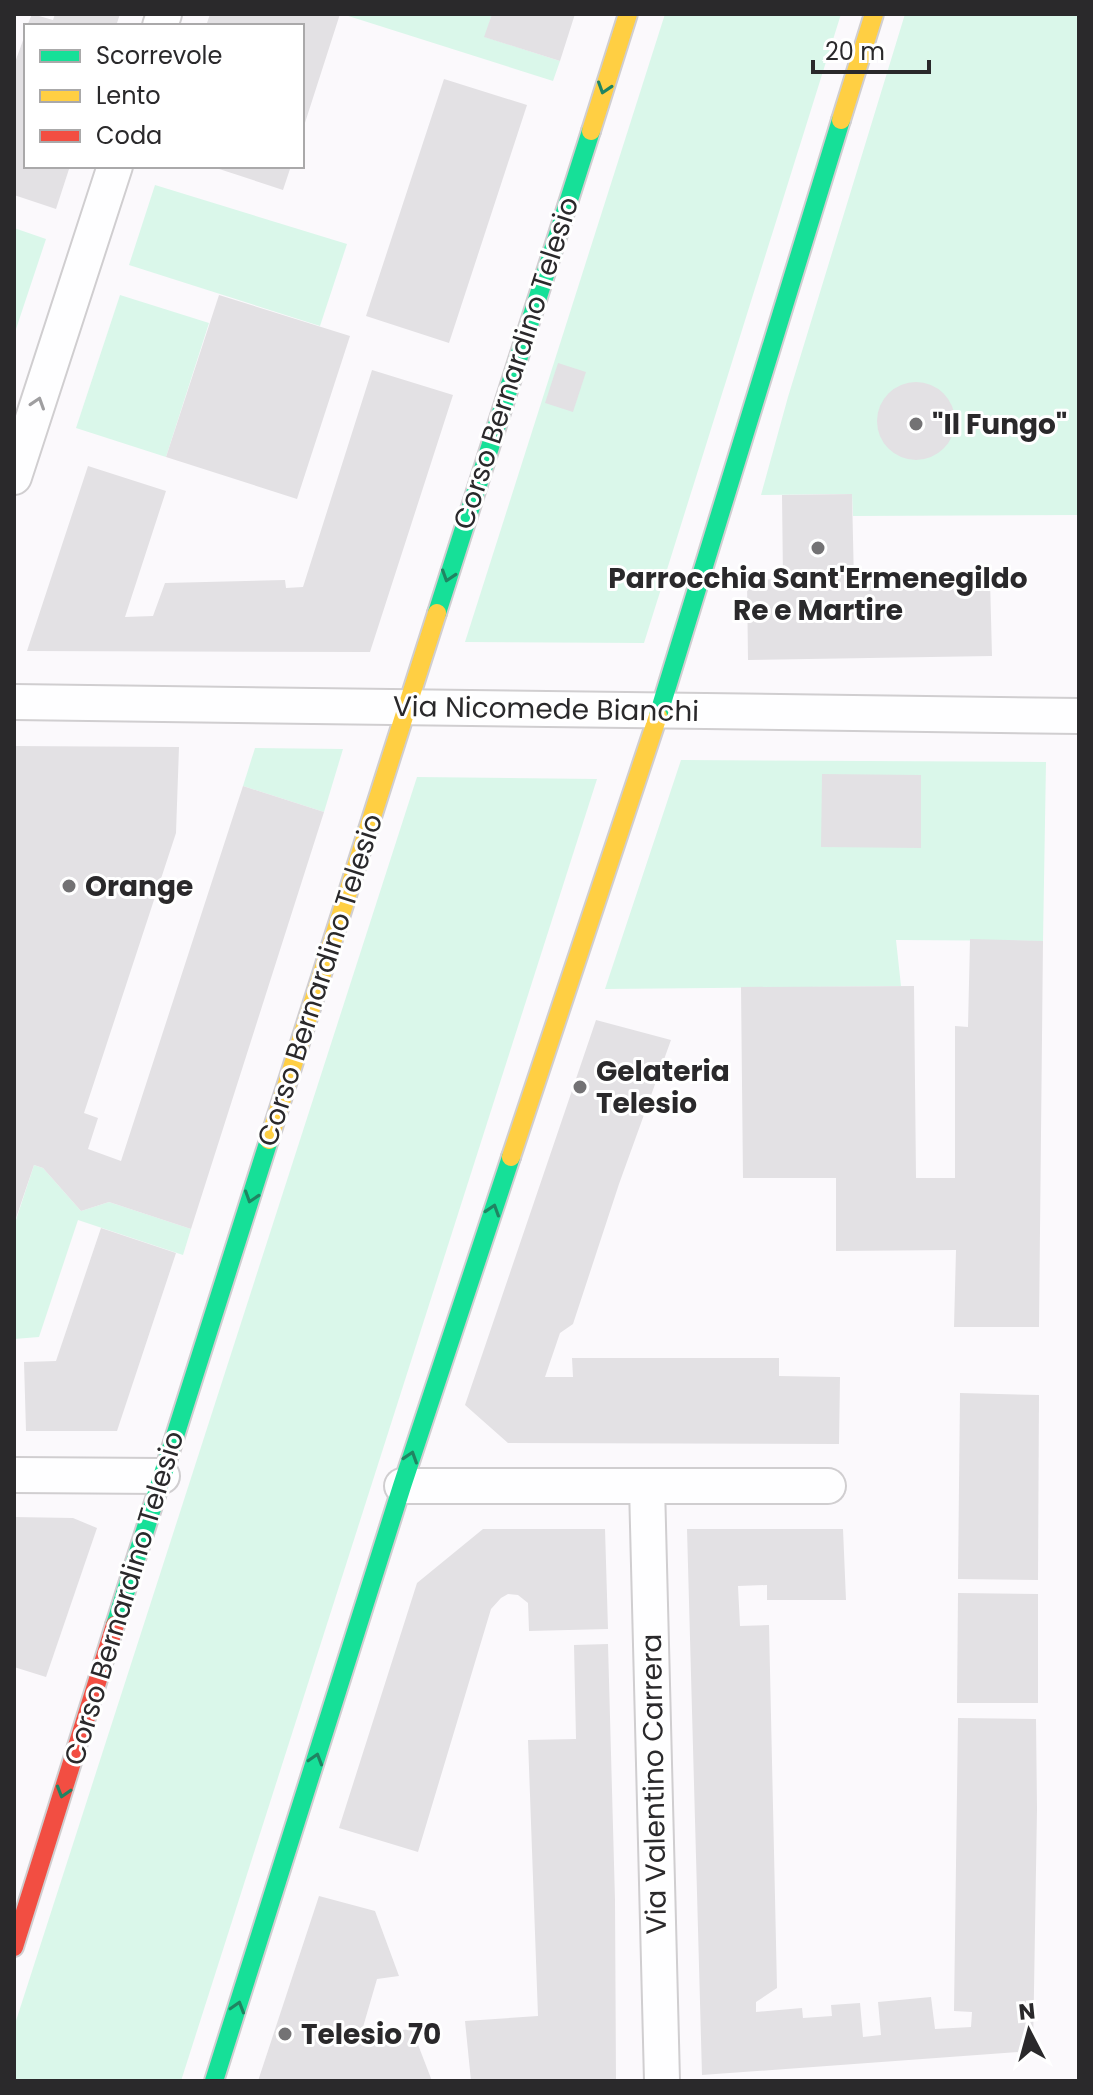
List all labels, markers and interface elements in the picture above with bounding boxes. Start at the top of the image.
legend [24,24,304,168]
scale bar [813,24,929,74]
text: 20 m [825,35,885,68]
text: Scorrevole [96,39,222,72]
text: Lento [96,79,161,112]
one-way arrow [597,81,613,95]
text: Coda [96,119,162,152]
street label: Corso Bernardino Telesio [444,192,588,534]
one-way arrow [29,397,45,411]
place label: "Il Fungo" [932,405,1067,444]
marker: "Il Fungo" [907,415,925,433]
marker: Parrocchia Sant'Ermenegildo Re e Martire [809,539,827,557]
place label: Parrocchia Sant'Ermenegildo Re e Martire [608,559,1028,630]
one-way arrow [441,569,457,582]
street label: Via Nicomede Bianchi [392,687,700,731]
street label: Corso Bernardino Telesio [248,809,392,1151]
place label: Orange [85,867,193,906]
marker: Orange [60,877,78,895]
place label: Gelateria Telesio [596,1052,730,1123]
marker: Gelateria Telesio [571,1078,589,1096]
one-way arrow [244,1190,260,1204]
one-way arrow [483,1204,499,1218]
street label: Corso Bernardino Telesio [55,1426,193,1770]
one-way arrow [402,1451,418,1465]
street label: Via Valentino Carrera [632,1633,676,1935]
one-way arrow [307,1752,323,1766]
one-way arrow [56,1785,72,1799]
north arrow [989,1991,1069,2071]
text: N [1017,1995,1037,2028]
one-way arrow [229,2000,245,2014]
place label: Telesio 70 [301,2015,441,2054]
marker: Telesio 70 [276,2025,294,2043]

